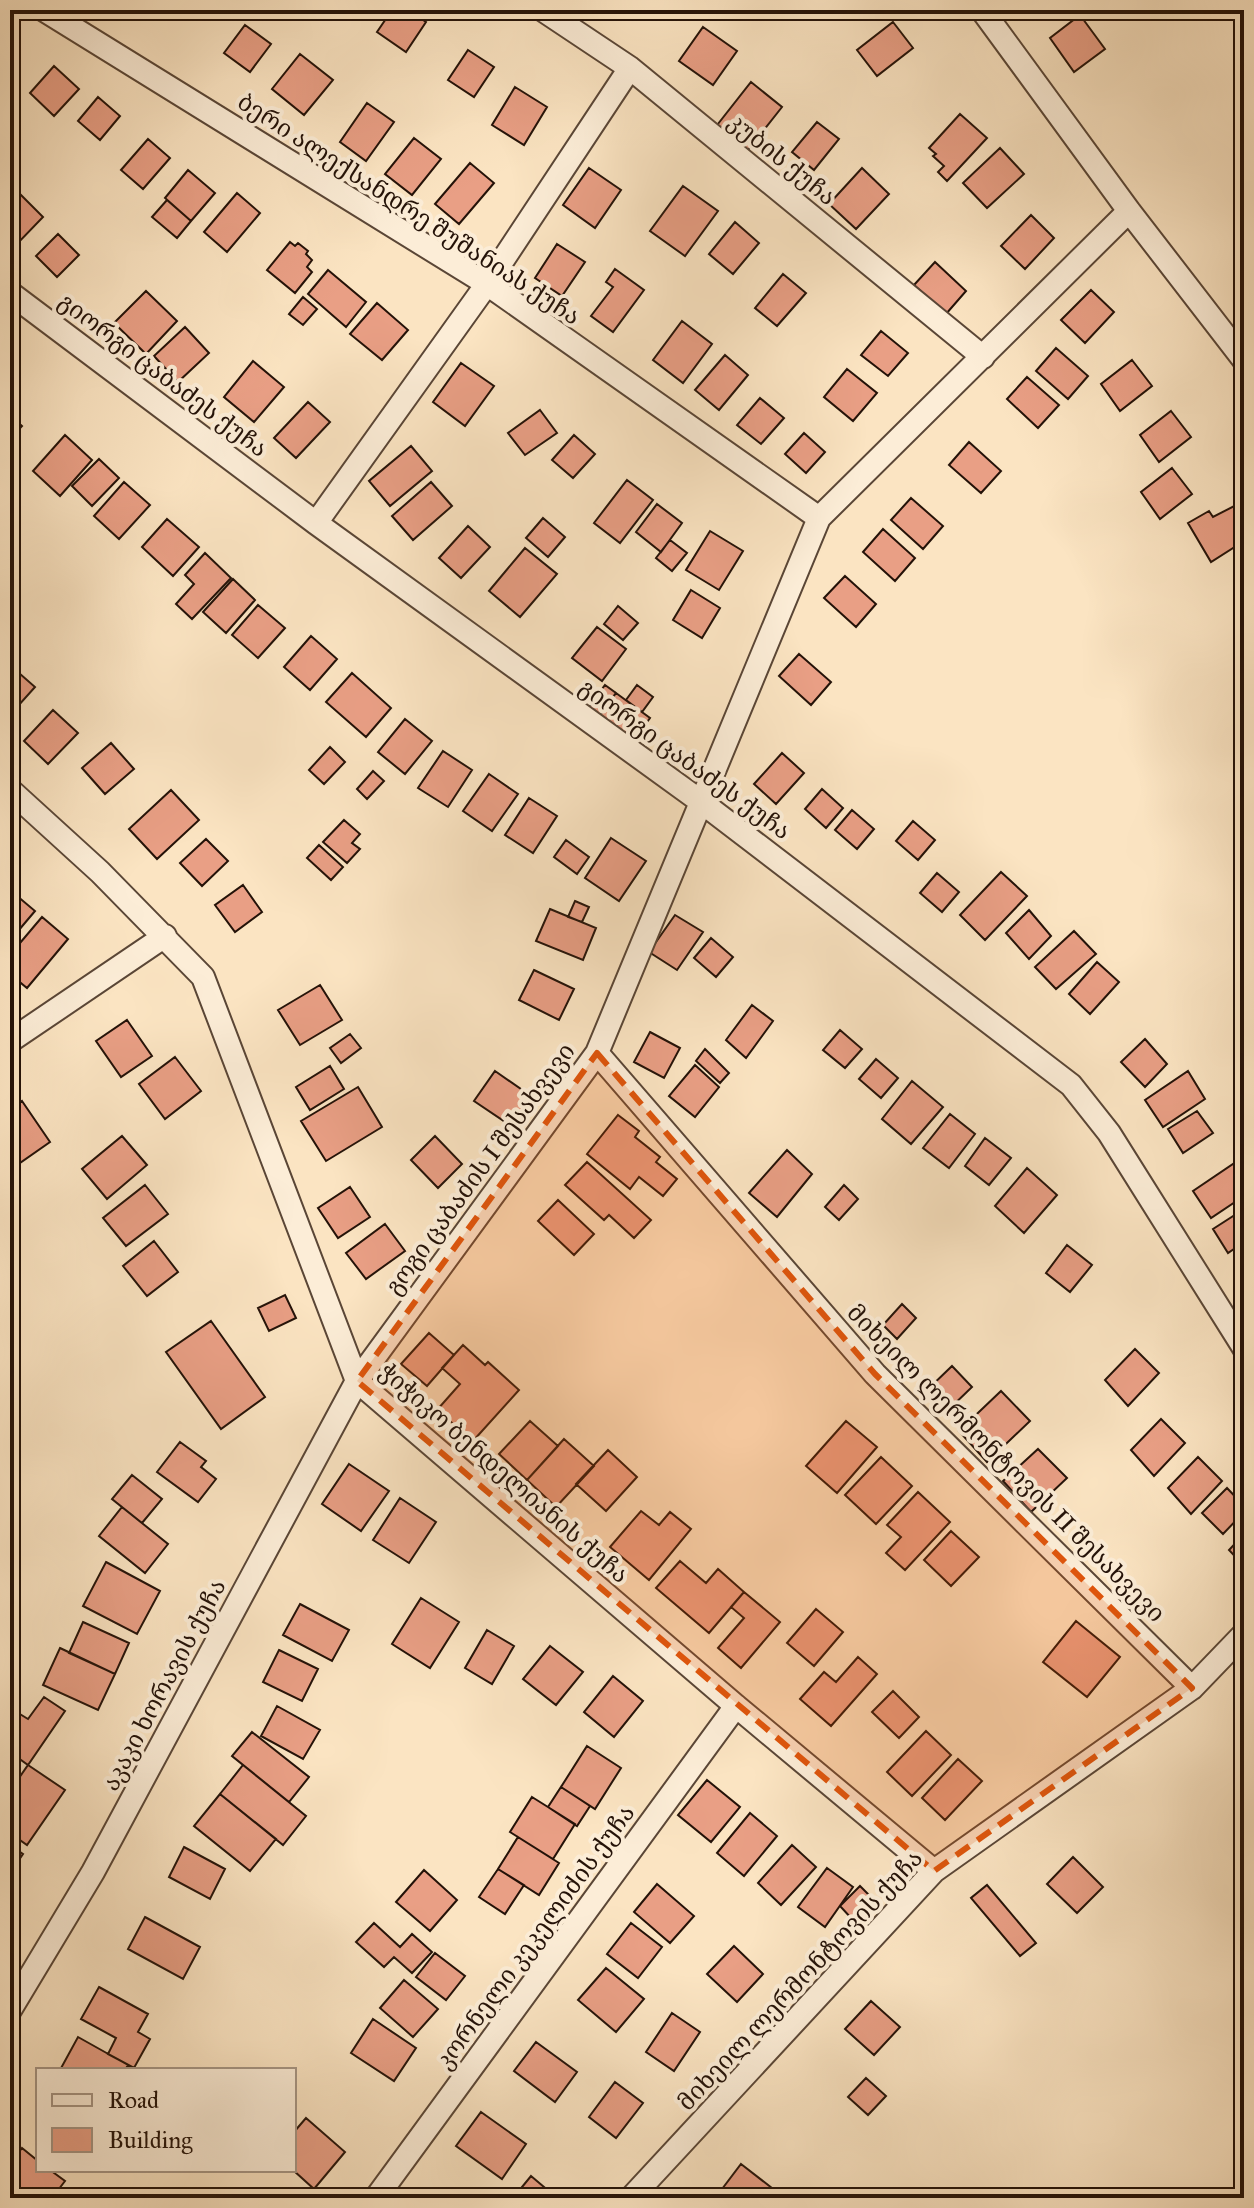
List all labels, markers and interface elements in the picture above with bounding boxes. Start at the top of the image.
street label: ბერი ალექსანდრე შუშანიას ქუჩა [232,87,586,331]
street label: კუბის ქუჩა [722,106,842,212]
street label: გიორგი ცაბაძეს ქუჩა [52,286,274,464]
street label: გიორგი ცაბაძეს ქუჩა [573,672,797,846]
street label: გოგი ცაბაძის I შესახვევი [379,1037,581,1301]
street label: მიხეილ ლერმონტოვის II შესახვევი [841,1298,1171,1628]
street label: ჭიჭიკო ბენდელიანის ქუჩა [373,1356,635,1590]
street label: აკაკი ხორავის ქუჩა [95,1574,233,1796]
street label: კორნელი კეკელიძის ქუჩა [429,1799,641,2075]
street label: მიხეილ ლერმონტოვის ქუჩა [671,1843,929,2117]
legend [36,2068,296,2172]
text: Road [108,2085,159,2115]
text: Building [108,2125,193,2155]

